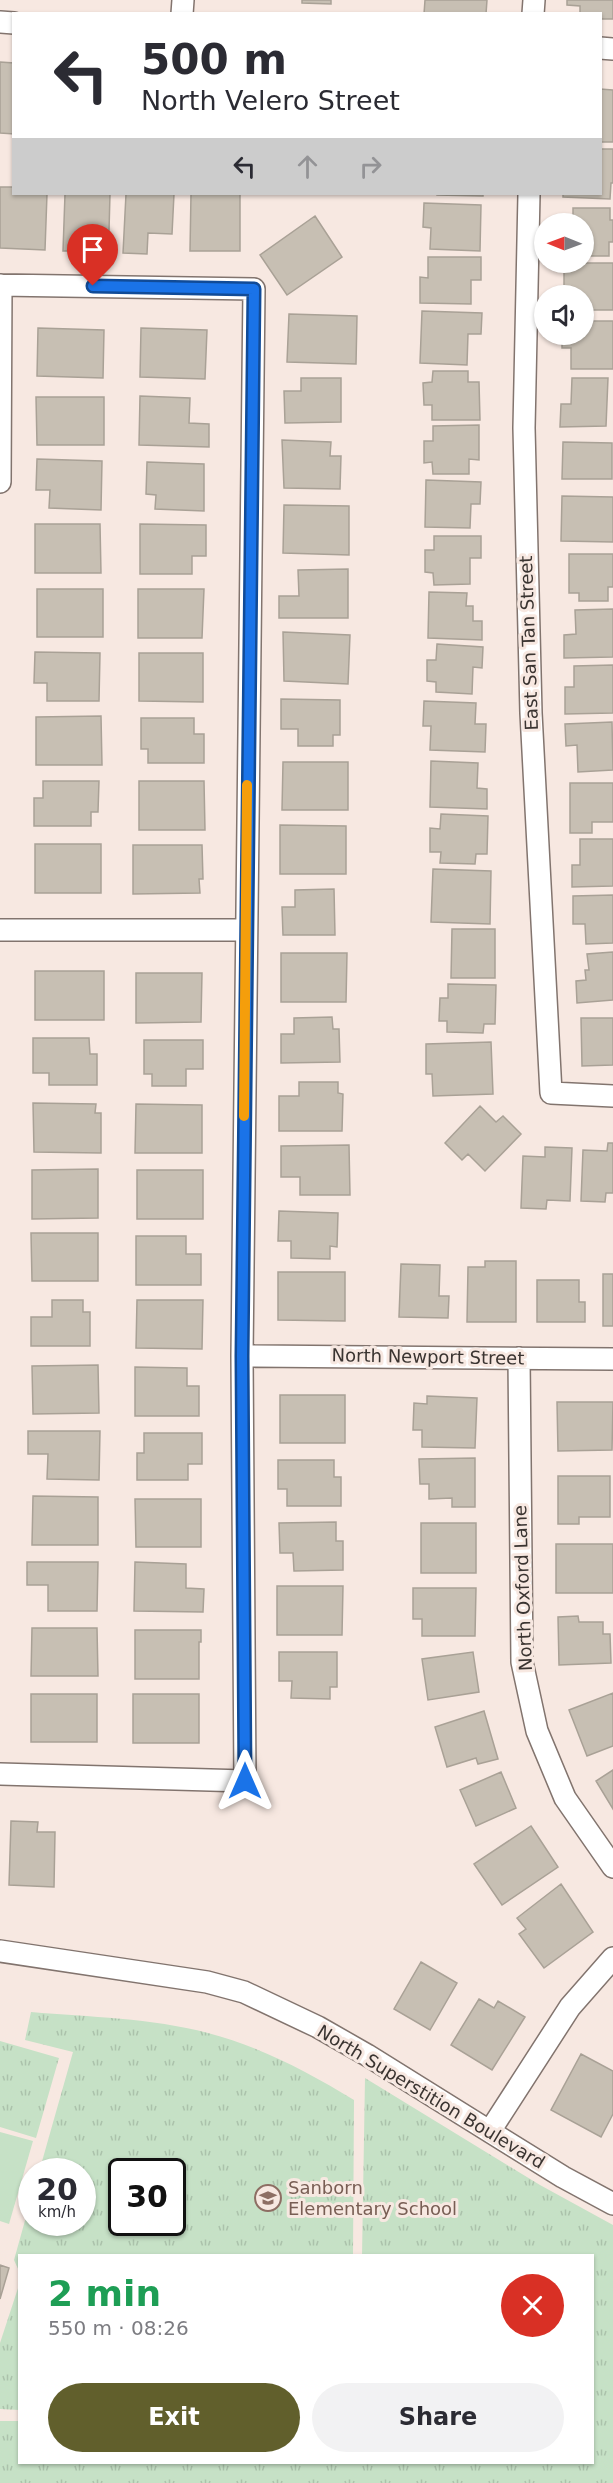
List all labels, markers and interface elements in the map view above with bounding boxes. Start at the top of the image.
text: 500 m [141,35,287,84]
icon: left [42,36,120,114]
text: North Velero Street [141,85,400,116]
icon: left [228,150,261,183]
icon: ahead [291,150,324,183]
icon: right [354,150,387,183]
north arrow [534,213,594,273]
map controls [534,213,594,345]
pin [67,224,118,286]
icon: arrive [76,233,109,266]
button: sound [534,285,594,345]
street label: East San Tan Street [515,555,542,731]
street label: North Newport Street [332,1344,524,1369]
street label: North Oxford Lane [509,1505,536,1671]
position arrow [213,1749,277,1813]
street label: North Superstition Boulevard [314,2020,549,2173]
speed limit sign: 30 [108,2158,186,2236]
text: 20 [36,2172,78,2207]
place label: Sanborn Elementary School [288,2177,457,2219]
school or university icon: Sanborn Elementary School [253,2183,283,2213]
text: km/h [38,2203,76,2221]
text: 2 min [48,2273,161,2314]
button: close [501,2274,564,2337]
text: 550 m · 08:26 [48,2316,189,2340]
button: Exit [48,2383,300,2452]
button: Share [312,2383,564,2452]

